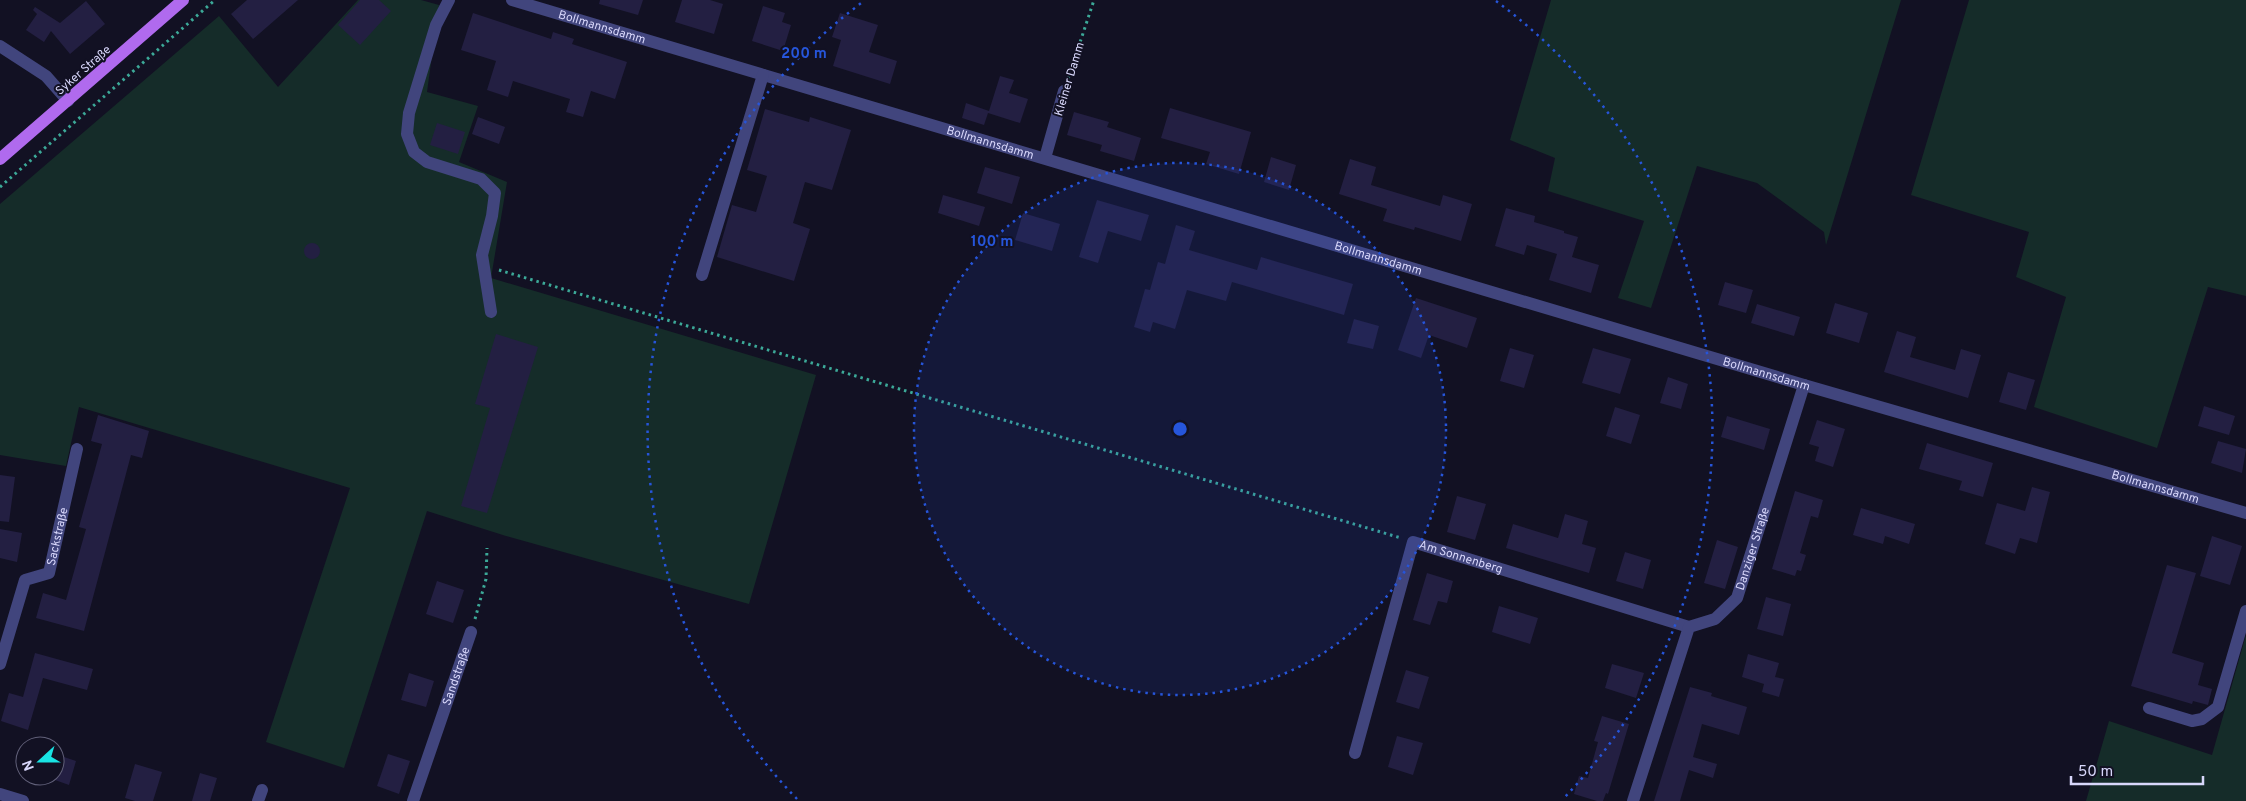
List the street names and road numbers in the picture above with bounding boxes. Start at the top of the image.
street label: Bollmannsdamm [556,7,648,48]
street label: Kleiner Damm [1051,40,1089,118]
street label: Syker Straße [53,42,115,99]
street label: Bollmannsdamm [944,123,1036,164]
street label: Bollmannsdamm [1332,239,1424,280]
street label: Bollmannsdamm [1720,354,1812,395]
street label: Bollmannsdamm [2109,467,2201,508]
street label: Sackstraße [44,506,73,567]
street label: Danziger Straße [1733,506,1774,593]
street label: Am Sonnenberg [1417,537,1504,578]
street label: Sandstraße [439,645,474,708]

